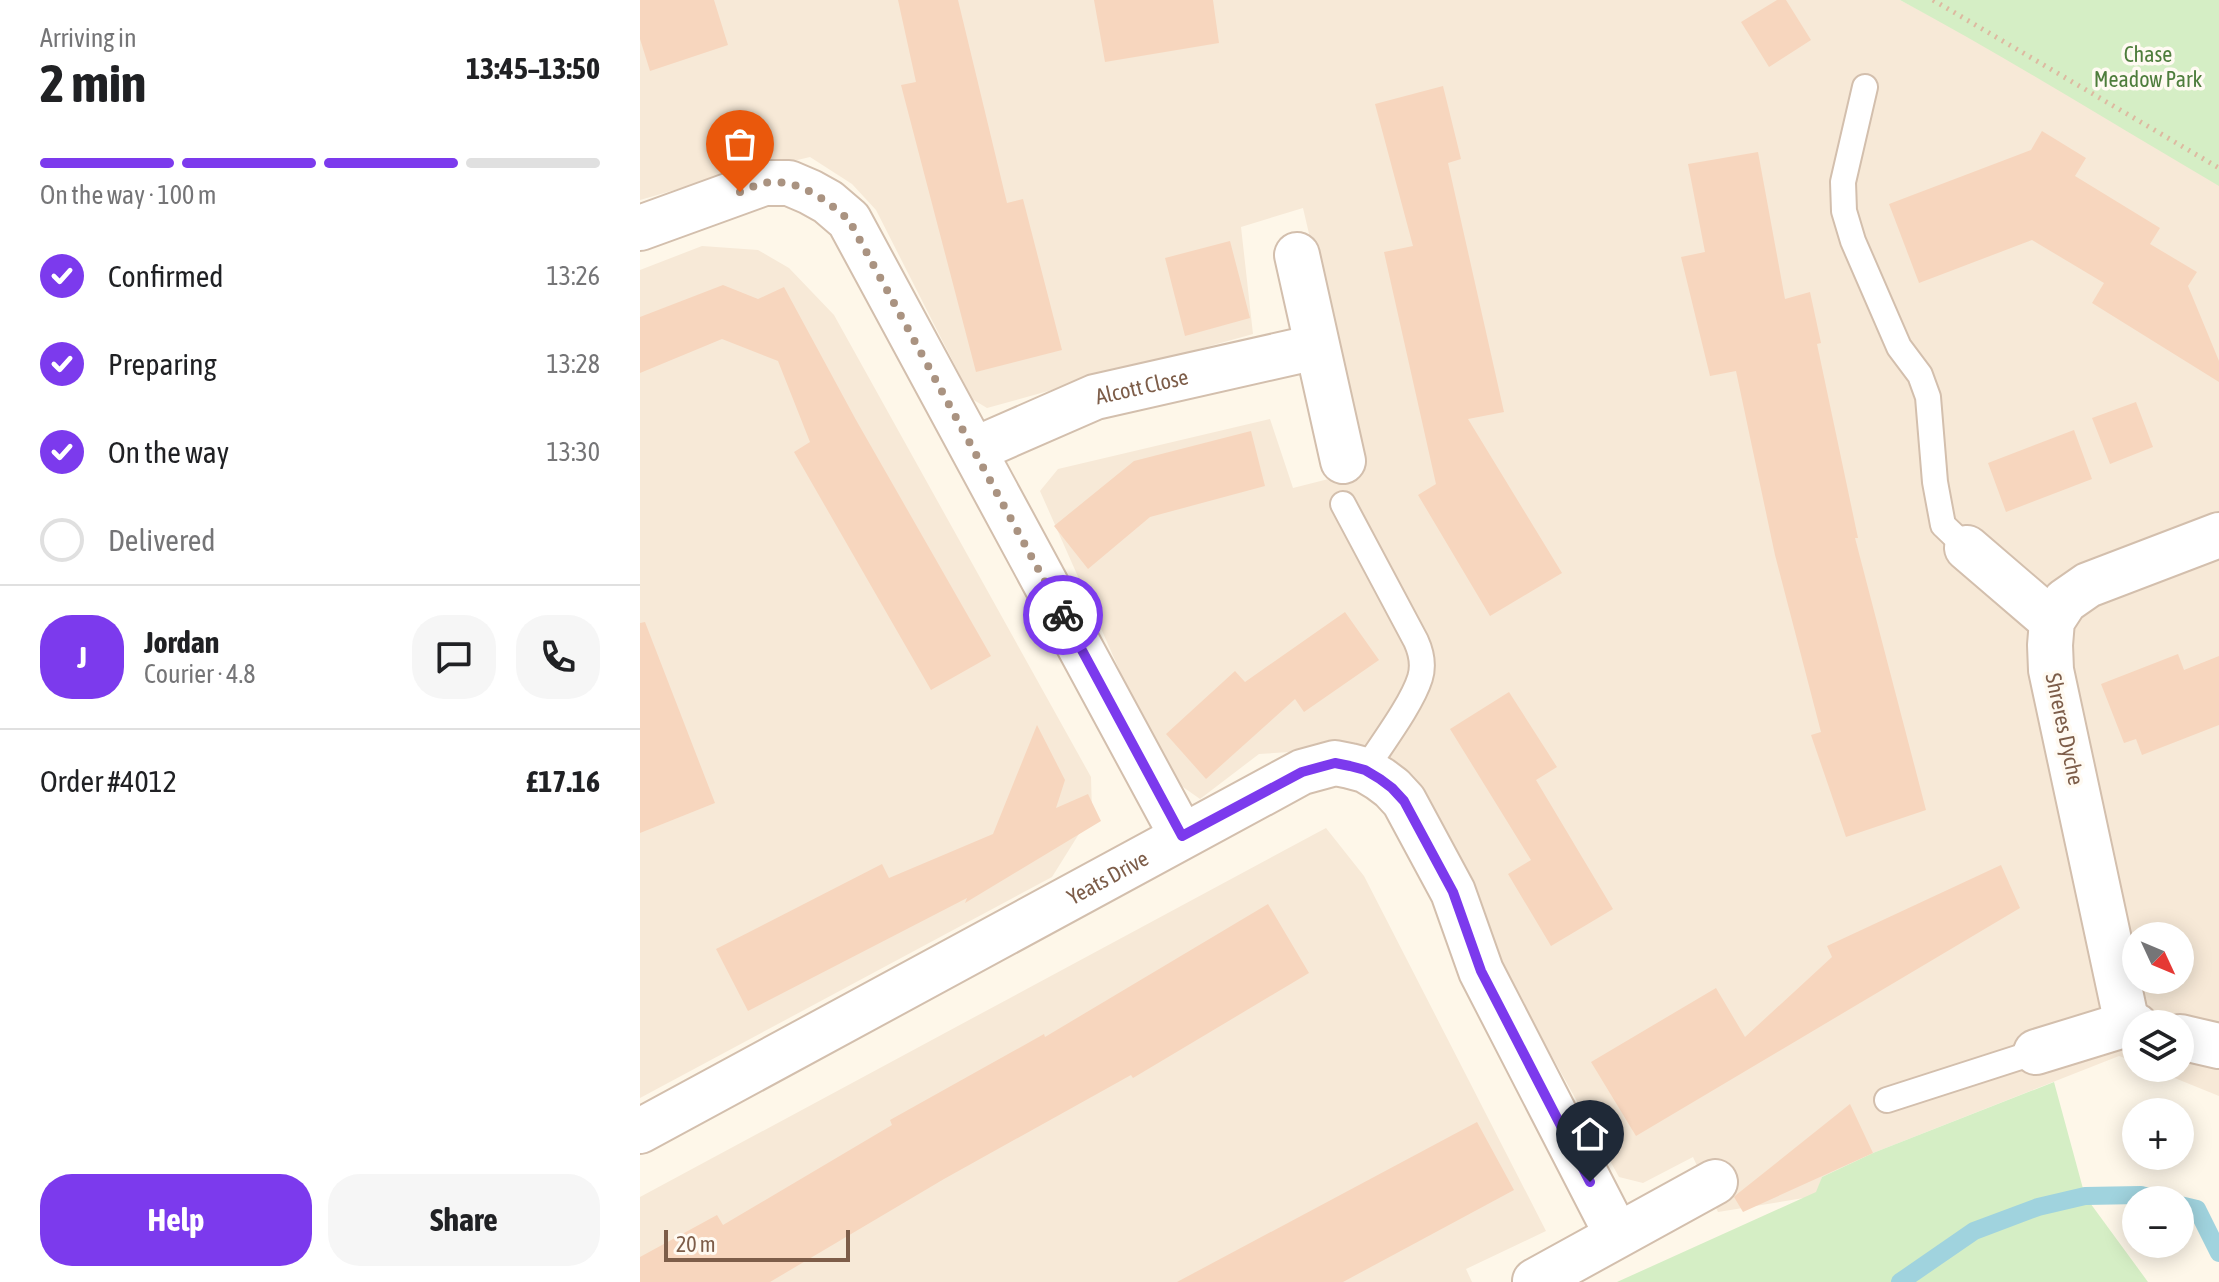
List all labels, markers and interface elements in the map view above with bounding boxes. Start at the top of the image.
text: Arriving in [40,23,137,53]
park label: Chase Meadow Park [2094,41,2203,92]
text: 13:45–13:50 [466,51,600,85]
text: 2 min [40,53,146,113]
pin [706,110,774,192]
icon: bag [718,122,762,166]
text: On the way · 100 m [40,180,217,210]
icon: check [40,254,84,298]
text: Confirmed [108,259,223,293]
text: 13:26 [546,261,600,291]
icon: check [40,342,84,386]
text: Preparing [108,347,217,381]
text: 13:28 [546,349,600,379]
street label: Alcott Close [1093,363,1191,410]
icon: check [40,430,84,474]
text: On the way [108,435,229,469]
text: 13:30 [546,437,600,467]
text: Delivered [108,523,216,557]
courier [1023,575,1103,655]
icon: bike [1041,593,1085,637]
button: chat [412,615,496,699]
button: phone [516,615,600,699]
text: Jordan [144,625,219,659]
text: J [77,640,87,674]
text: Courier · 4.8 [144,659,255,689]
street label: Shreres Dyche [2040,671,2090,787]
text: Order #4012 [40,764,177,798]
text: £17.16 [526,764,600,798]
street label: Yeats Drive [1063,845,1153,910]
north arrow [2122,922,2194,994]
map controls [2122,922,2194,1258]
button: layers [2122,1010,2194,1082]
button: + [2122,1098,2194,1170]
pin [1556,1100,1624,1182]
icon: home [1568,1112,1612,1156]
button: Help [40,1174,312,1266]
button: Share [328,1174,600,1266]
button: − [2122,1186,2194,1258]
scale bar [664,1226,850,1262]
text: 20 m [676,1231,716,1257]

